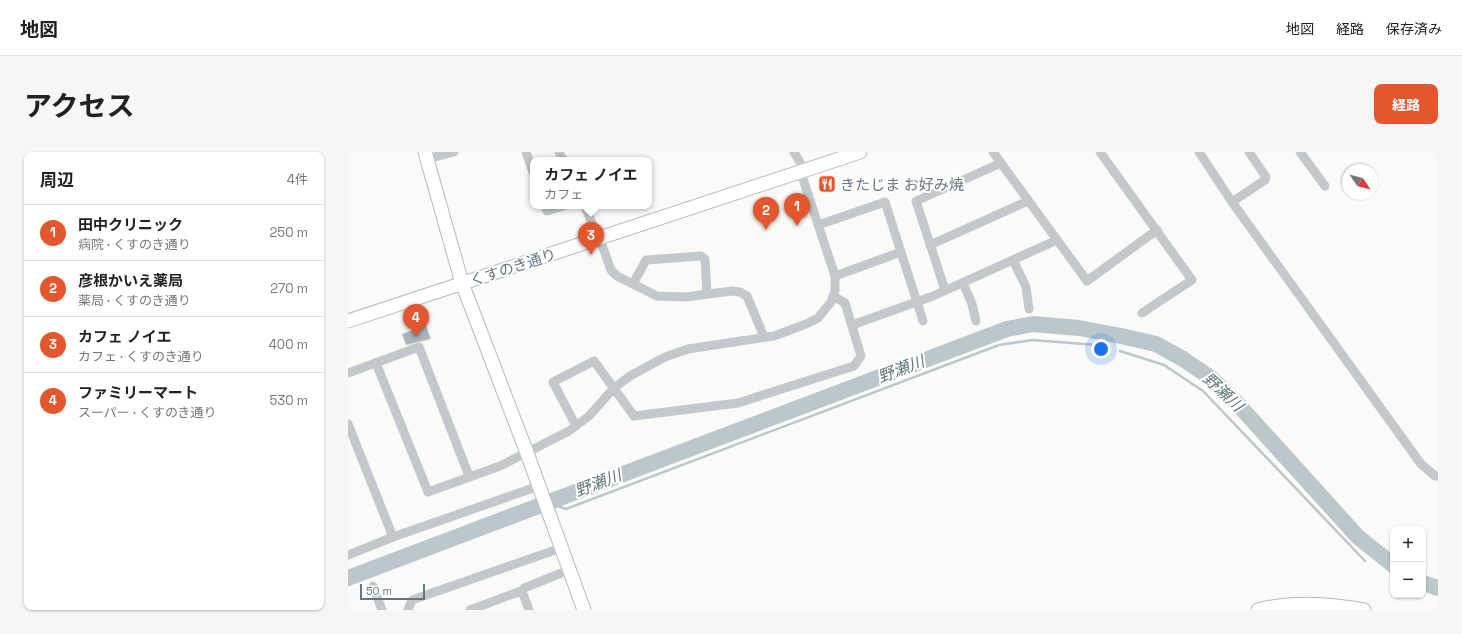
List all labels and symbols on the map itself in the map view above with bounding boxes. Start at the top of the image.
north arrow [1342,164,1378,200]
restaurant icon: きたじま お好み焼 [817,174,837,194]
place label: きたじま お好み焼 [840,175,964,194]
pin: 1 [784,193,810,226]
pin: 2 [753,197,779,230]
pin: 3 [578,222,604,255]
street label: くすのき通り [467,244,559,290]
pin: 4 [403,304,429,337]
your location [1091,339,1111,359]
water label: 野瀬川 [875,350,929,387]
water label: 野瀬川 [1198,368,1249,417]
water label: 野瀬川 [572,464,626,501]
scale bar [360,582,425,601]

